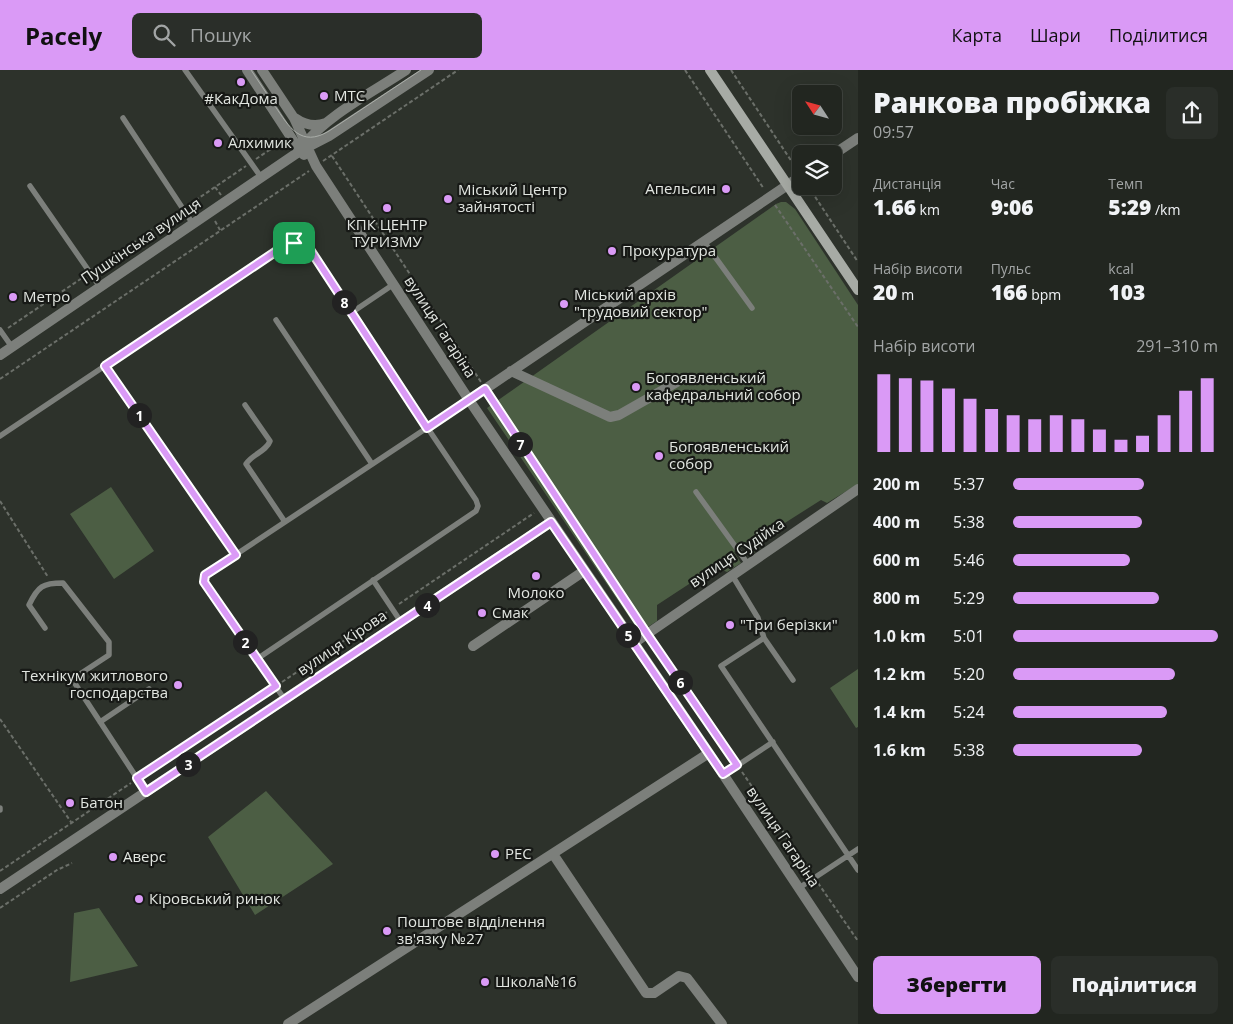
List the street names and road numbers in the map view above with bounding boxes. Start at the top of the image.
street label: Пушкінська вулиця [76,193,204,288]
street label: вулиця Гагаріна [400,272,481,381]
street label: вулиця Судійка [685,513,788,591]
street label: вулиця Кірова [293,605,390,680]
street label: вулиця Гагаріна [743,782,825,891]

